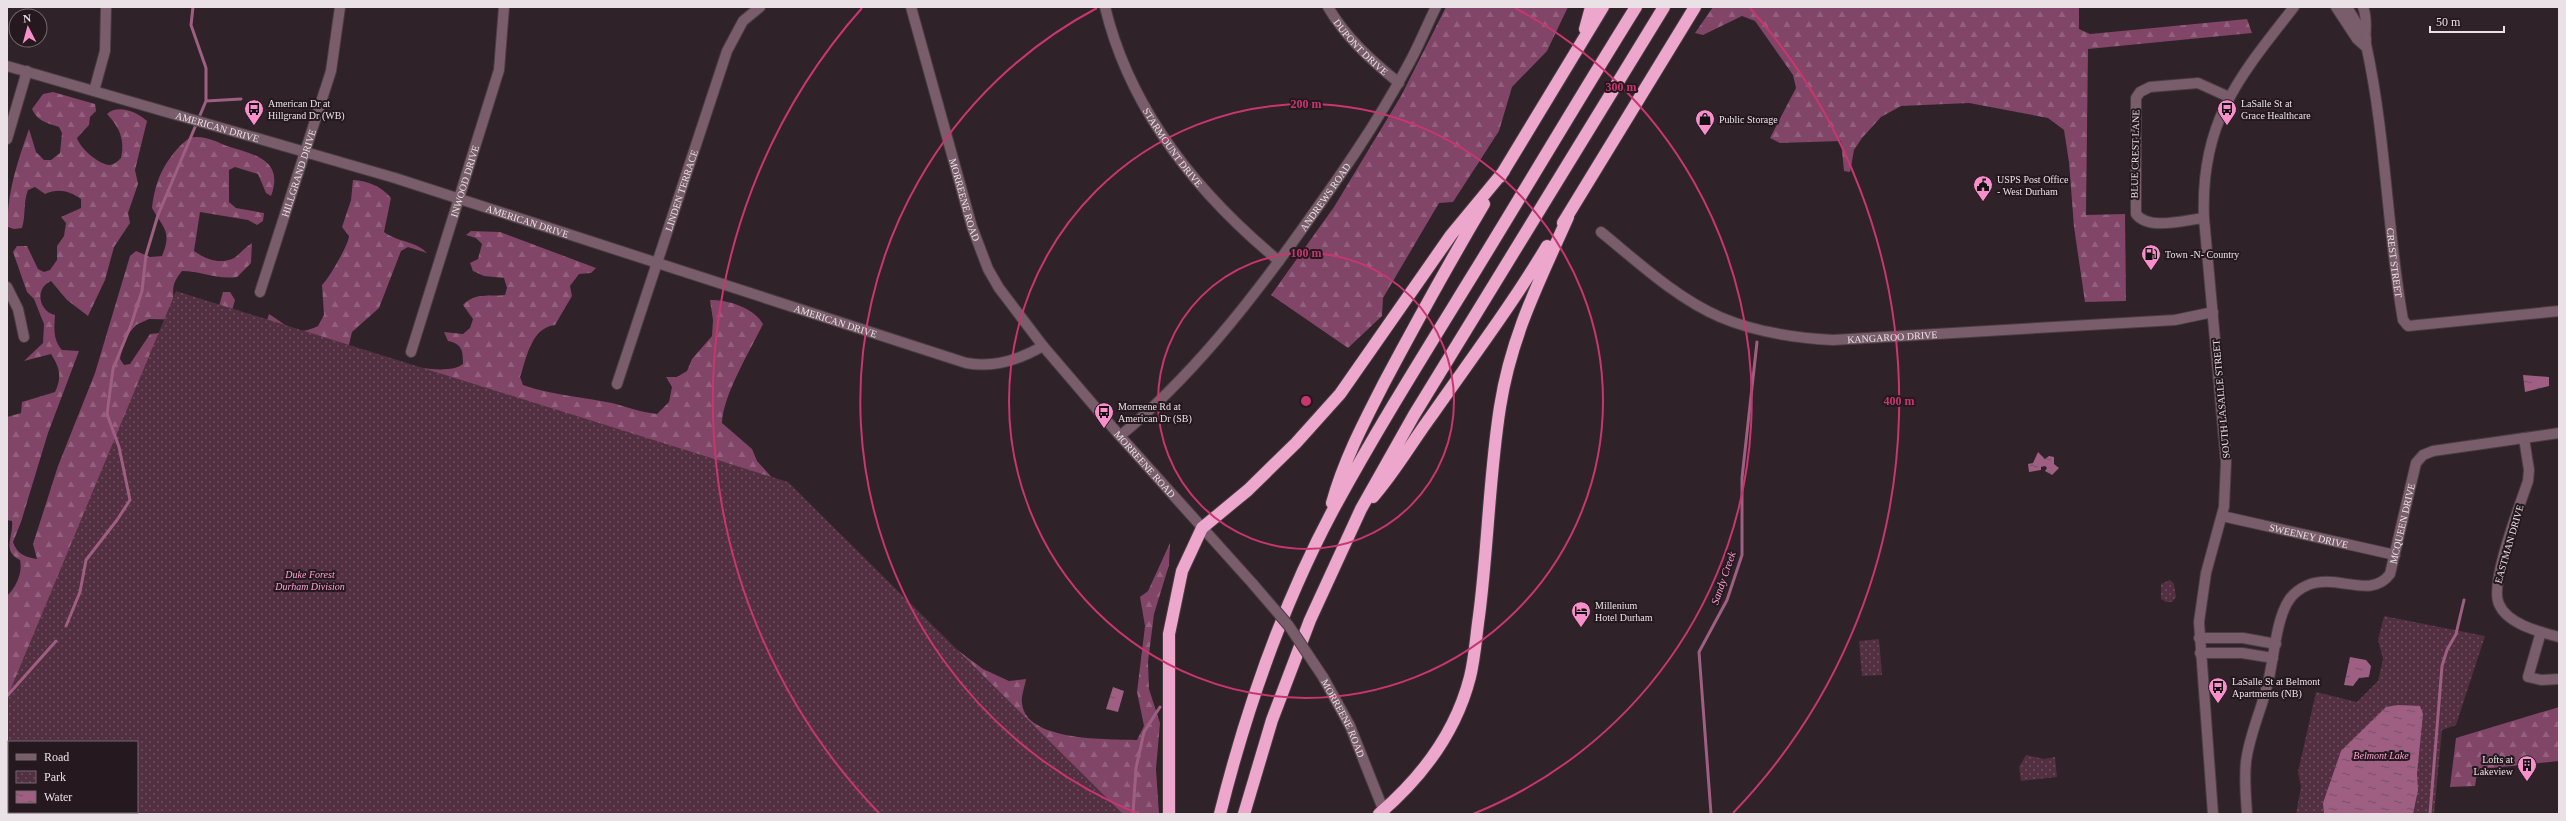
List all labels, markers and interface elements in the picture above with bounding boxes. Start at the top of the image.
north arrow [8,8,48,48]
scale bar [2430,8,2504,34]
text: N [22,12,32,24]
text: 50 m [2436,15,2461,29]
street label: DUPONT DRIVE [1332,17,1390,77]
text: 300 m [1606,80,1637,94]
text: 200 m [1291,97,1322,111]
bus stop icon: American Dr at Hillgrand Dr (WB) [243,98,265,126]
place label: American Dr at Hillgrand Dr (WB) [268,98,345,122]
bus stop icon: LaSalle St at Grace Healthcare [2216,98,2238,126]
place label: LaSalle St at Grace Healthcare [2241,98,2311,121]
street label: STARMOUNT DRIVE [1141,106,1205,189]
shop icon: Public Storage [1694,108,1716,136]
street label: AMERICAN DRIVE [174,109,260,144]
street label: BLUE CREST LANE [2129,110,2141,198]
place label: Public Storage [1719,114,1778,125]
street label: HILLGRAND DRIVE [279,128,317,218]
street label: INWOOD DRIVE [448,144,481,218]
street label: LINDEN TERRACE [662,148,700,232]
street label: MORREENE ROAD [948,157,982,243]
street label: ANDREWS ROAD [1297,161,1352,233]
public building icon: USPS Post Office - West Durham [1972,174,1994,202]
place label: USPS Post Office - West Durham [1997,174,2069,197]
street label: AMERICAN DRIVE [485,202,570,239]
street label: CREST STREET [2385,227,2405,298]
fuel station icon: Town -N- Country [2140,243,2162,271]
text: 100 m [1291,246,1322,260]
place label: Town -N- Country [2165,249,2239,260]
street label: AMERICAN DRIVE [793,302,878,339]
street label: KANGAROO DRIVE [1847,328,1938,345]
street label: SOUTH LASALLE STREET [2210,339,2232,459]
centre of rings [1299,394,1313,408]
text: 400 m [1884,394,1915,408]
bus stop icon: Morreene Rd at American Dr (SB) [1093,401,1115,429]
place label: Morreene Rd at American Dr (SB) [1118,401,1192,425]
street label: MORREENE ROAD [1112,428,1178,500]
street label: MCQUEEN DRIVE [2387,482,2417,565]
street label: EASTMAN DRIVE [2492,503,2526,585]
street label: SWEENEY DRIVE [2268,521,2349,550]
water label: Sandy Creek [1708,549,1738,606]
park label: Duke Forest Durham Division [274,569,345,592]
hotel icon: Millenium Hotel Durham [1570,600,1592,628]
place label: Millenium Hotel Durham [1595,600,1653,623]
bus stop icon: LaSalle St at Belmont Apartments (NB) [2207,676,2229,704]
place label: LaSalle St at Belmont Apartments (NB) [2232,676,2320,700]
street label: MORREENE ROAD [1320,677,1367,759]
legend [8,741,138,813]
text: Road [44,750,69,764]
park label: Belmont Lake [2353,750,2409,761]
place label: Lofts at Lakeview [2474,754,2514,777]
building icon: Lofts at Lakeview [2516,754,2538,782]
text: Park [44,770,66,784]
text: Water [44,790,72,804]

